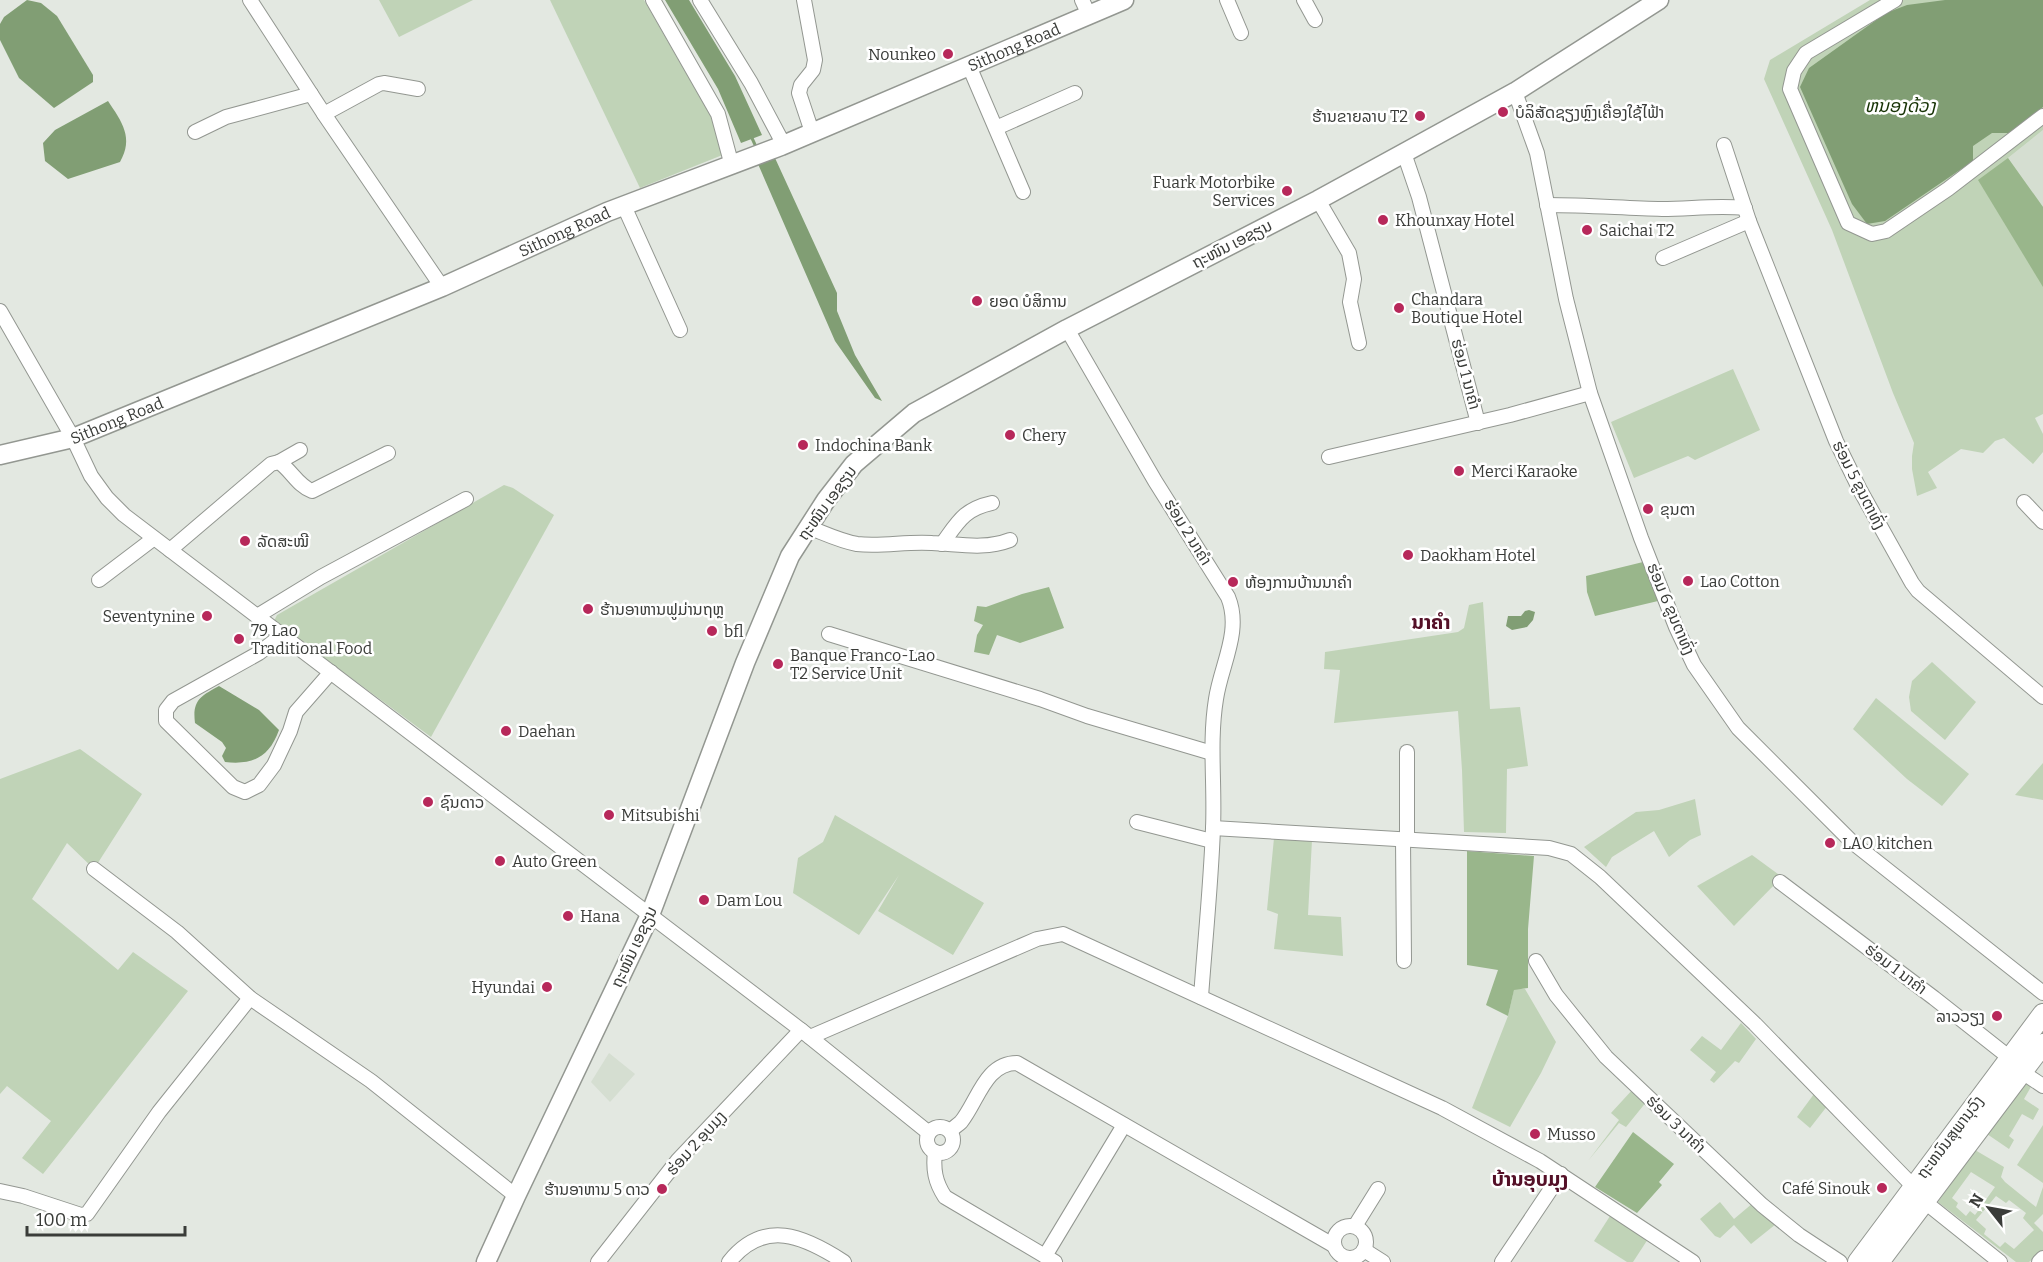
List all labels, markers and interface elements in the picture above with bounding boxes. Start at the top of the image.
street label: Sithong Road [965,19,1063,75]
place label: Nounkeo [868,45,936,64]
marker: Nounkeo [941,47,955,61]
water label: ຫນອງດ້ວງ [1865,95,1937,117]
place label: ບໍລິສັດຊຽງຫຼົງເຄື່ອງໃຊ້ໄຟ້າ [1515,100,1664,123]
marker: ບໍລິສັດຊຽງຫຼົງເຄື່ອງໃຊ້ໄຟ້າ [1496,105,1510,119]
place label: ຮ້ານຂາຍລາບ T2 [1312,107,1408,126]
marker: ຮ້ານຂາຍລາບ T2 [1413,109,1427,123]
place label: Fuark Motorbike Services [1152,173,1275,210]
marker: Fuark Motorbike Services [1280,184,1294,198]
street label: Sithong Road [515,202,614,260]
place label: Khounxay Hotel [1395,211,1515,230]
marker: Khounxay Hotel [1376,213,1390,227]
street label: ຖະໜົນ ເອຊຽນ [1189,216,1276,273]
place label: Saichai T2 [1599,221,1674,240]
marker: Saichai T2 [1580,223,1594,237]
place label: Chandara Boutique Hotel [1411,290,1523,327]
place label: ຍອດ ບໍສິການ [989,292,1067,311]
marker: ຍອດ ບໍສິການ [970,294,984,308]
marker: Chandara Boutique Hotel [1392,301,1406,315]
street label: ຮ່ອມ 1 ນາຄຳ [1447,337,1485,411]
street label: Sithong Road [67,393,166,448]
place label: Chery [1022,426,1067,445]
marker: Chery [1003,428,1017,442]
place label: Indochina Bank [815,436,932,455]
street label: ຮ່ອມ 5 ຂູນຕາທົ່ງ [1828,436,1891,533]
marker: Indochina Bank [796,438,810,452]
street label: ຖະໜົນ ເອຊຽນ [794,462,861,545]
place label: Merci Karaoke [1471,462,1578,481]
marker: Merci Karaoke [1452,464,1466,478]
street label: ຮ່ອມ 2 ນາຄຳ [1160,495,1216,569]
place label: ຂຸນຕາ [1660,500,1695,520]
marker: ຂຸນຕາ [1641,502,1655,516]
place label: ລັດສະໝີ [257,532,309,551]
marker: ລັດສະໝີ [238,534,252,548]
place label: Daokham Hotel [1420,546,1536,565]
marker: Daokham Hotel [1401,548,1415,562]
street label: ຮ່ອມ 6 ຂູນຕາທົ່ງ [1642,559,1701,658]
place label: Lao Cotton [1700,572,1780,591]
place label: ຫ້ອງການບ້ານນາຄໍາ [1245,573,1352,592]
marker: Lao Cotton [1681,574,1695,588]
marker: ຫ້ອງການບ້ານນາຄໍາ [1226,575,1240,589]
place label: ຮ້ານອາຫານຟູມ່ານຖຫຼ [600,600,724,620]
marker: ຮ້ານອາຫານຟູມ່ານຖຫຼ [581,602,595,616]
place label: Seventynine [102,607,195,626]
marker: Seventynine [200,609,214,623]
district label: ນາຄຳ [1412,610,1450,634]
place label: 79 Lao Traditional Food [251,621,373,658]
place label: bfl [724,622,744,641]
marker: bfl [705,624,719,638]
marker: 79 Lao Traditional Food [232,632,246,646]
place label: Banque Franco-Lao T2 Service Unit [790,646,935,683]
marker: Banque Franco-Lao T2 Service Unit [771,657,785,671]
place label: Daehan [518,722,575,741]
marker: Daehan [499,724,513,738]
place label: ຊົນດາວ [440,793,484,812]
marker: ຊົນດາວ [421,795,435,809]
place label: Mitsubishi [621,806,700,825]
marker: Mitsubishi [602,808,616,822]
place label: LAO kitchen [1842,834,1933,853]
marker: LAO kitchen [1823,836,1837,850]
place label: Auto Green [512,852,597,871]
marker: Auto Green [493,854,507,868]
place label: Dam Lou [716,891,782,910]
marker: Dam Lou [697,893,711,907]
street label: ຖະໜົນ ເອຊຽນ [607,903,662,991]
place label: Hana [580,907,620,926]
marker: Hana [561,909,575,923]
street label: ຮ່ອມ 1 ນາຄຳ [1861,940,1931,998]
place label: Hyundai [471,978,535,997]
marker: Hyundai [540,980,554,994]
place label: ລາວວຽງ [1936,1007,1985,1027]
marker: ລາວວຽງ [1990,1009,2004,1023]
street label: ຮ່ອມ 3 ນາຄຳ [1642,1091,1710,1157]
street label: ຖະຫນົນສຸພານຸວົງ [1913,1092,1988,1183]
street label: ຮ່ອມ 2 ອຸບມຸງ [662,1107,731,1180]
place label: Musso [1547,1125,1596,1144]
marker: Musso [1528,1127,1542,1141]
district label: ບ້ານອຸບມຸງ [1492,1167,1568,1192]
north arrow [1959,1178,2019,1238]
place label: Café Sinouk [1782,1179,1870,1198]
place label: ຮ້ານອາຫານ 5 ດາວ [544,1180,650,1199]
marker: Café Sinouk [1875,1181,1889,1195]
marker: ຮ້ານອາຫານ 5 ດາວ [655,1182,669,1196]
text: N [1965,1190,1988,1211]
scale bar [27,1199,184,1237]
text: 100 m [36,1209,87,1231]

